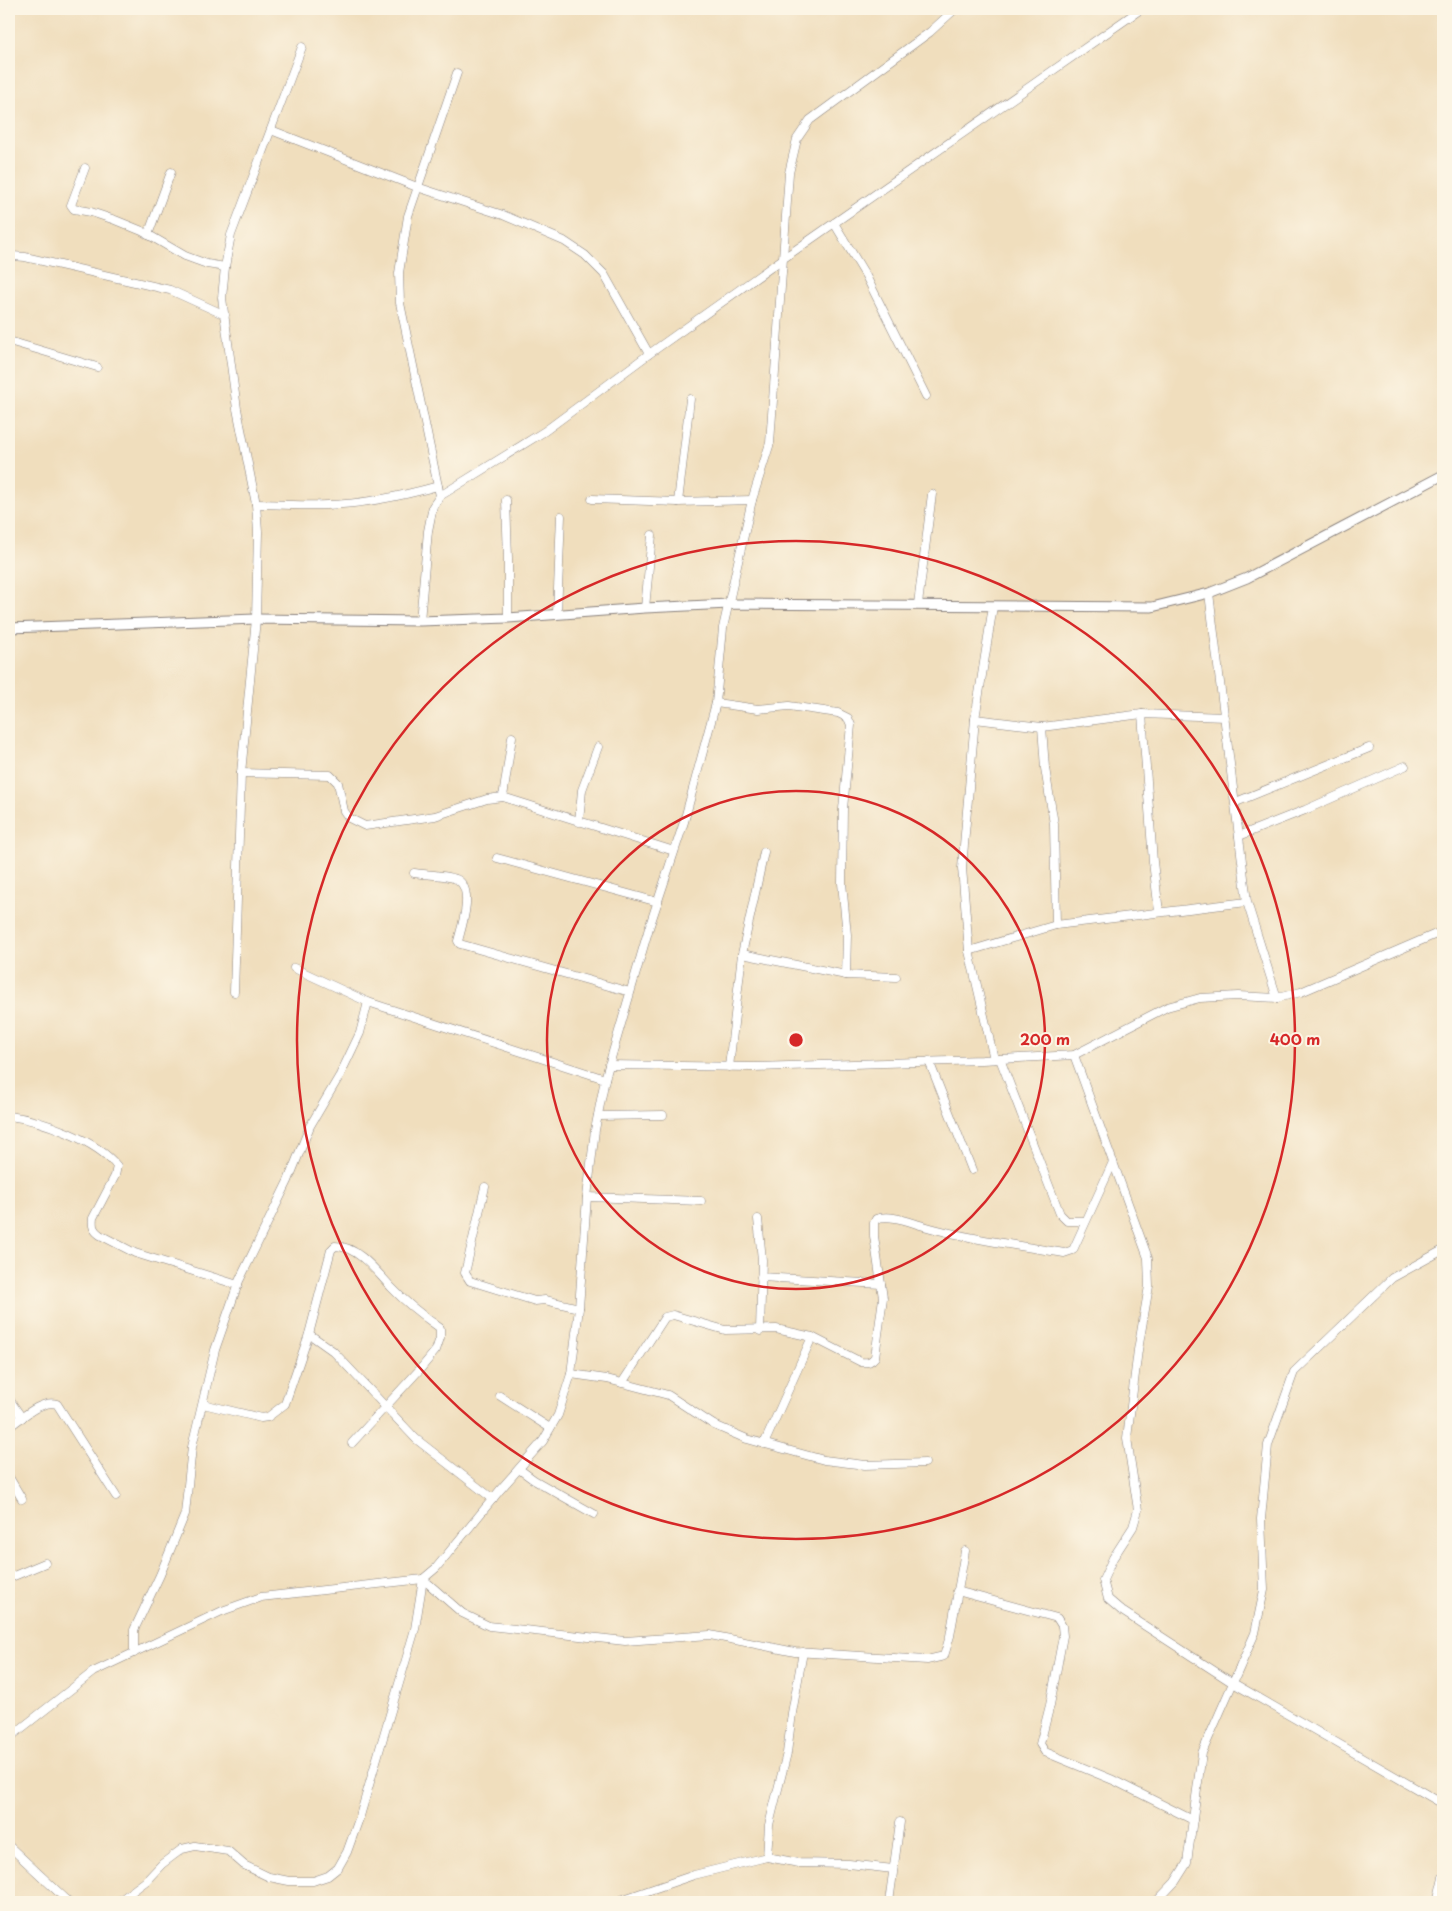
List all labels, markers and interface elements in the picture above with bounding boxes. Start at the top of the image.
text: 200 m [1020,1027,1070,1050]
text: 400 m [1270,1027,1320,1050]
centre of rings [787,1031,805,1049]

